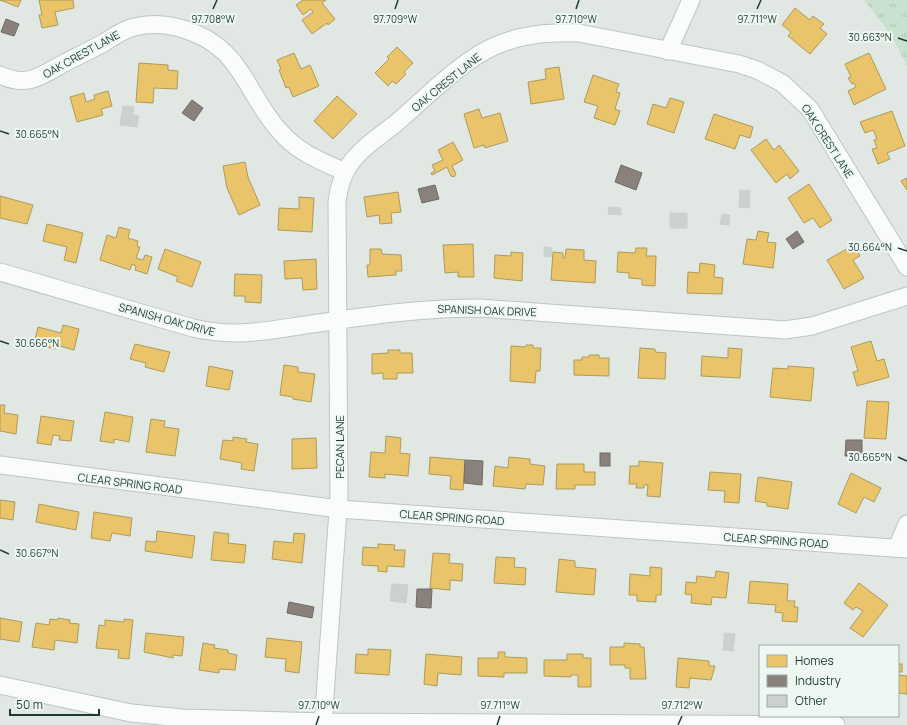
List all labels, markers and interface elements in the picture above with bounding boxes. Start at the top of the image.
text: 97.708°W [191,12,236,26]
text: 97.709°W [373,12,418,26]
text: 97.710°W [555,12,598,26]
text: 97.711°W [737,12,777,26]
street label: OAK CREST LANE [40,27,122,81]
text: 30.663°N [848,30,892,44]
street label: OAK CREST LANE [408,49,484,115]
street label: OAK CREST LANE [798,101,858,181]
text: 30.665°N [15,127,59,141]
text: 30.664°N [848,240,892,254]
street label: SPANISH OAK DRIVE [117,299,217,339]
street label: SPANISH OAK DRIVE [437,301,537,319]
text: 30.666°N [15,336,59,350]
street label: PECAN LANE [332,415,347,479]
text: 30.665°N [848,450,892,464]
street label: CLEAR SPRING ROAD [77,469,183,497]
street label: CLEAR SPRING ROAD [399,506,505,528]
street label: CLEAR SPRING ROAD [723,529,829,551]
text: 30.667°N [16,546,59,560]
legend [759,645,899,717]
text: Homes [795,652,834,669]
text: Industry [795,672,841,689]
scale bar [10,691,99,717]
text: Other [795,692,828,709]
text: 50 m [16,696,43,713]
text: 97.710°W [298,698,341,712]
text: 97.711°W [480,698,520,712]
text: 97.712°W [661,698,703,712]

